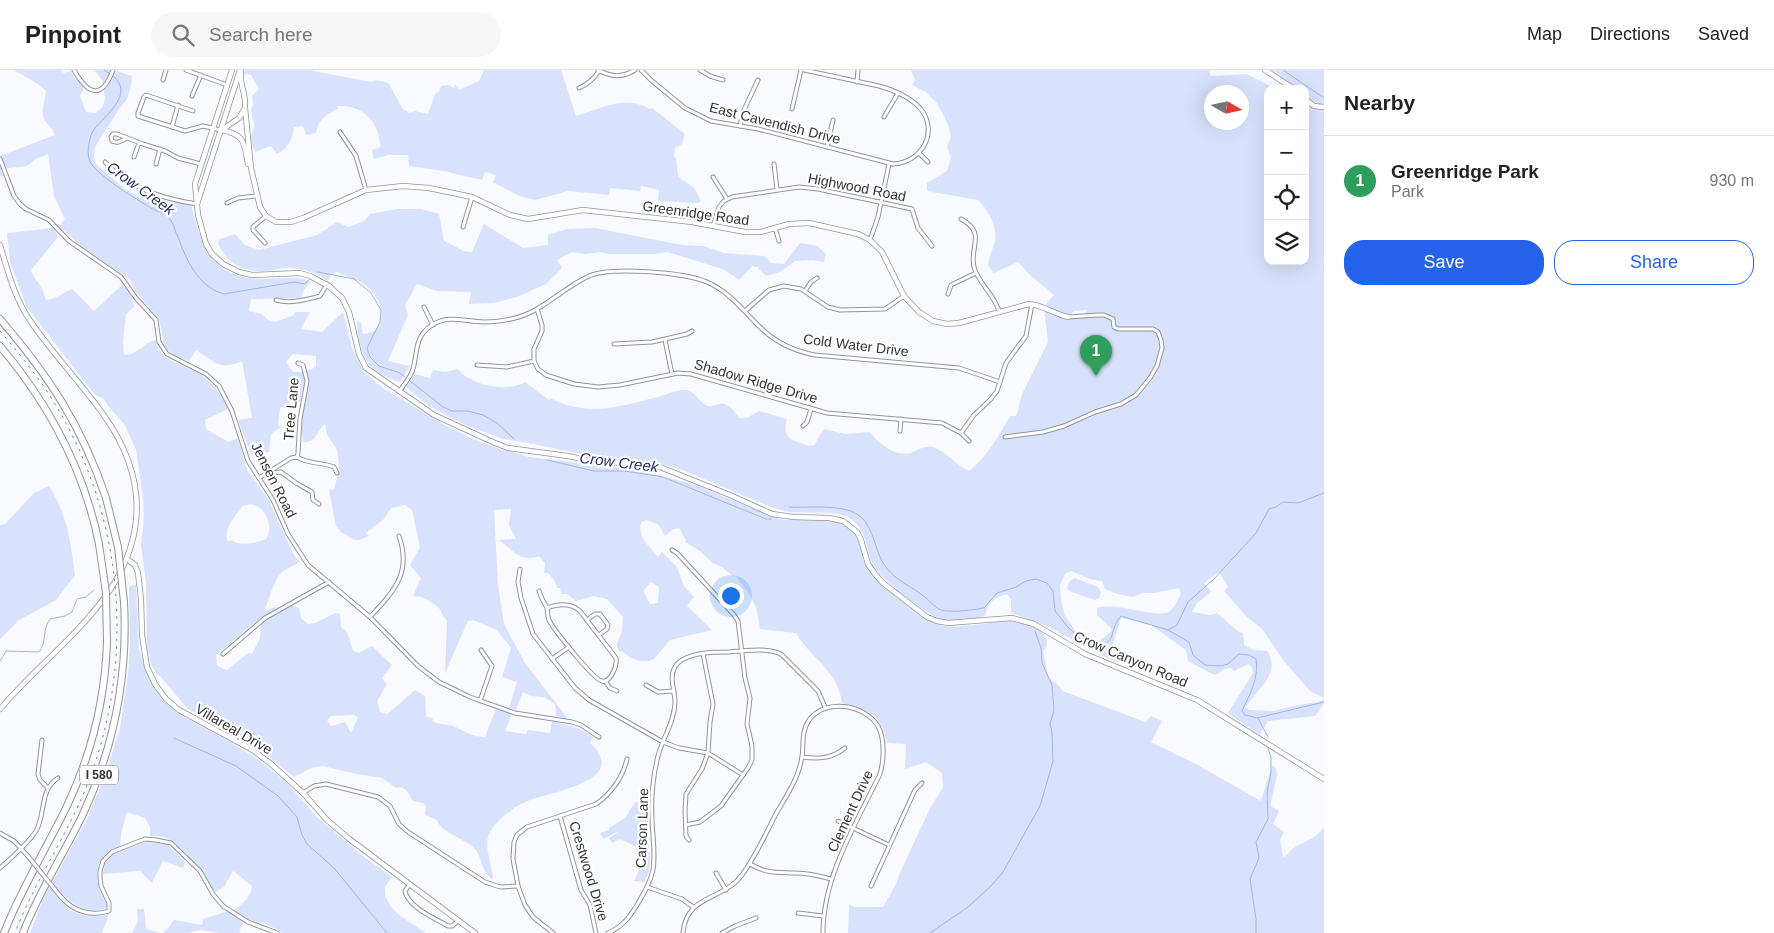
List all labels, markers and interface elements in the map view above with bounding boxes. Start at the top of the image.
search box [151,12,501,57]
text: Pinpoint [25,21,121,48]
icon: search [169,21,197,49]
text: Search here [209,24,313,45]
text: Map [1527,24,1562,44]
text: Directions [1590,24,1670,44]
text: Saved [1698,24,1749,44]
north arrow [1204,85,1249,130]
map controls [1264,85,1309,265]
button: + [1264,85,1309,130]
text: Nearby [1344,91,1415,114]
street label: East Cavendish Drive [708,99,842,147]
button: − [1264,130,1309,175]
water label: Crow Creek [104,158,179,219]
text: Greenridge Park [1391,161,1539,182]
street label: Highwood Road [807,170,907,204]
text: 1 [1356,172,1364,189]
text: 930 m [1710,172,1754,189]
button: locate [1264,175,1309,220]
text: Park [1391,183,1424,200]
street label: Greenridge Road [642,198,750,228]
button: layers [1264,220,1309,265]
button: Save [1344,240,1544,285]
button: Share [1554,240,1754,285]
street label: Cold Water Drive [802,331,910,359]
pin: 1 [1080,335,1112,376]
street label: Shadow Ridge Drive [692,356,820,406]
street label: Tree Lane [280,377,302,441]
street label: Jensen Road [248,440,300,520]
water label: Crow Creek [579,449,661,475]
your location [718,583,744,609]
street label: Crow Canyon Road [1072,628,1190,690]
street label: Villareal Drive [193,701,275,758]
road number: I 580 [80,766,118,784]
street label: Clement Drive [824,767,876,855]
street label: Carson Lane [633,787,651,868]
street label: Crestwood Drive [566,819,612,923]

